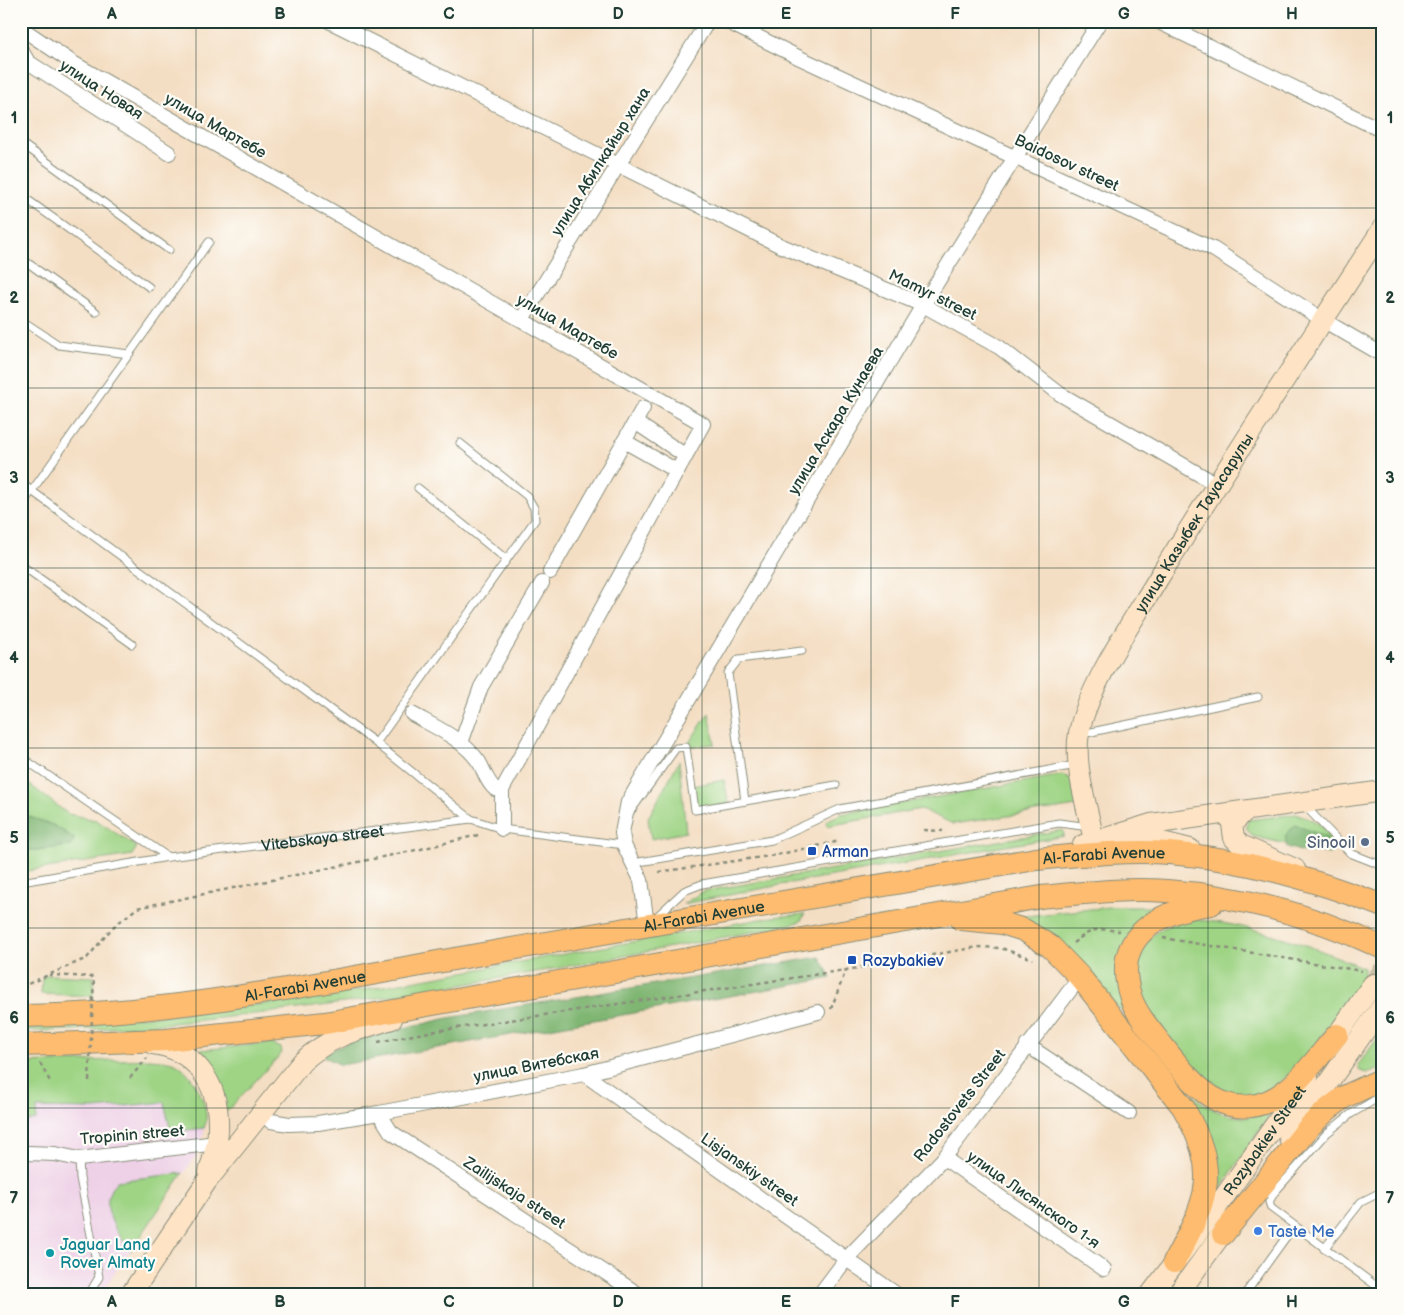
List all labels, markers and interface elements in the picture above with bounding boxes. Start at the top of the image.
text: A [106,5,117,24]
text: B [274,5,286,24]
text: C [443,5,455,24]
text: D [612,5,624,24]
text: E [781,5,791,24]
text: F [950,5,960,24]
text: G [1118,5,1130,24]
text: H [1286,5,1298,24]
street label: улица Новая [56,56,147,124]
street label: улица Абилкайыр хана [548,83,655,240]
street label: улица Мартебе [161,90,270,163]
text: 1 [11,109,17,128]
text: 1 [1387,109,1393,128]
street label: Baidosov street [1011,131,1122,196]
street label: Mamyr street [885,266,980,325]
text: 2 [9,289,19,308]
text: 2 [1385,289,1395,308]
street label: улица Мартебе [513,291,622,364]
street label: улица Аскара Кунаева [784,343,888,498]
street label: улица Казыбек Тауасарулы [1132,430,1258,617]
text: 3 [9,469,19,488]
text: 3 [1385,469,1395,488]
text: 4 [9,649,19,668]
text: 4 [1385,649,1395,668]
street label: Vitebskaya street [260,822,385,856]
text: 5 [9,829,19,848]
text: 5 [1385,829,1395,848]
place label: Sinooil [1307,834,1355,853]
marker: Sinooil [1359,836,1371,848]
place label: Arman [822,843,869,862]
street label: Al-Farabi Avenue [1042,844,1166,869]
marker: Arman [806,845,818,857]
street label: Al-Farabi Avenue [642,897,767,937]
place label: Rozybakiev [862,952,944,971]
marker: Rozybakiev [846,954,858,966]
street label: Al-Farabi Avenue [243,967,368,1007]
text: 6 [9,1009,19,1028]
text: 6 [1385,1009,1395,1028]
street label: улица Витебская [472,1044,601,1087]
street label: Radostovets Street [910,1046,1010,1166]
street label: Rozybakiev Street [1220,1082,1311,1200]
street label: Tropinin street [79,1121,185,1150]
street label: Lisjanskiy street [697,1129,802,1211]
street label: улица Лисянского 1-я [963,1147,1103,1253]
street label: Zailijskaja street [459,1153,569,1233]
text: 7 [10,1189,19,1208]
text: 7 [1386,1189,1395,1208]
place label: Taste Me [1268,1223,1335,1242]
marker: Taste Me [1252,1225,1264,1237]
place label: Jaguar Land Rover Almaty [60,1236,156,1273]
marker: Jaguar Land Rover Almaty [44,1247,56,1259]
text: A [106,1293,117,1312]
text: B [274,1293,286,1312]
text: C [443,1293,455,1312]
text: D [612,1293,624,1312]
text: E [781,1293,791,1312]
text: F [950,1293,960,1312]
text: G [1118,1293,1130,1312]
text: H [1286,1293,1298,1312]

